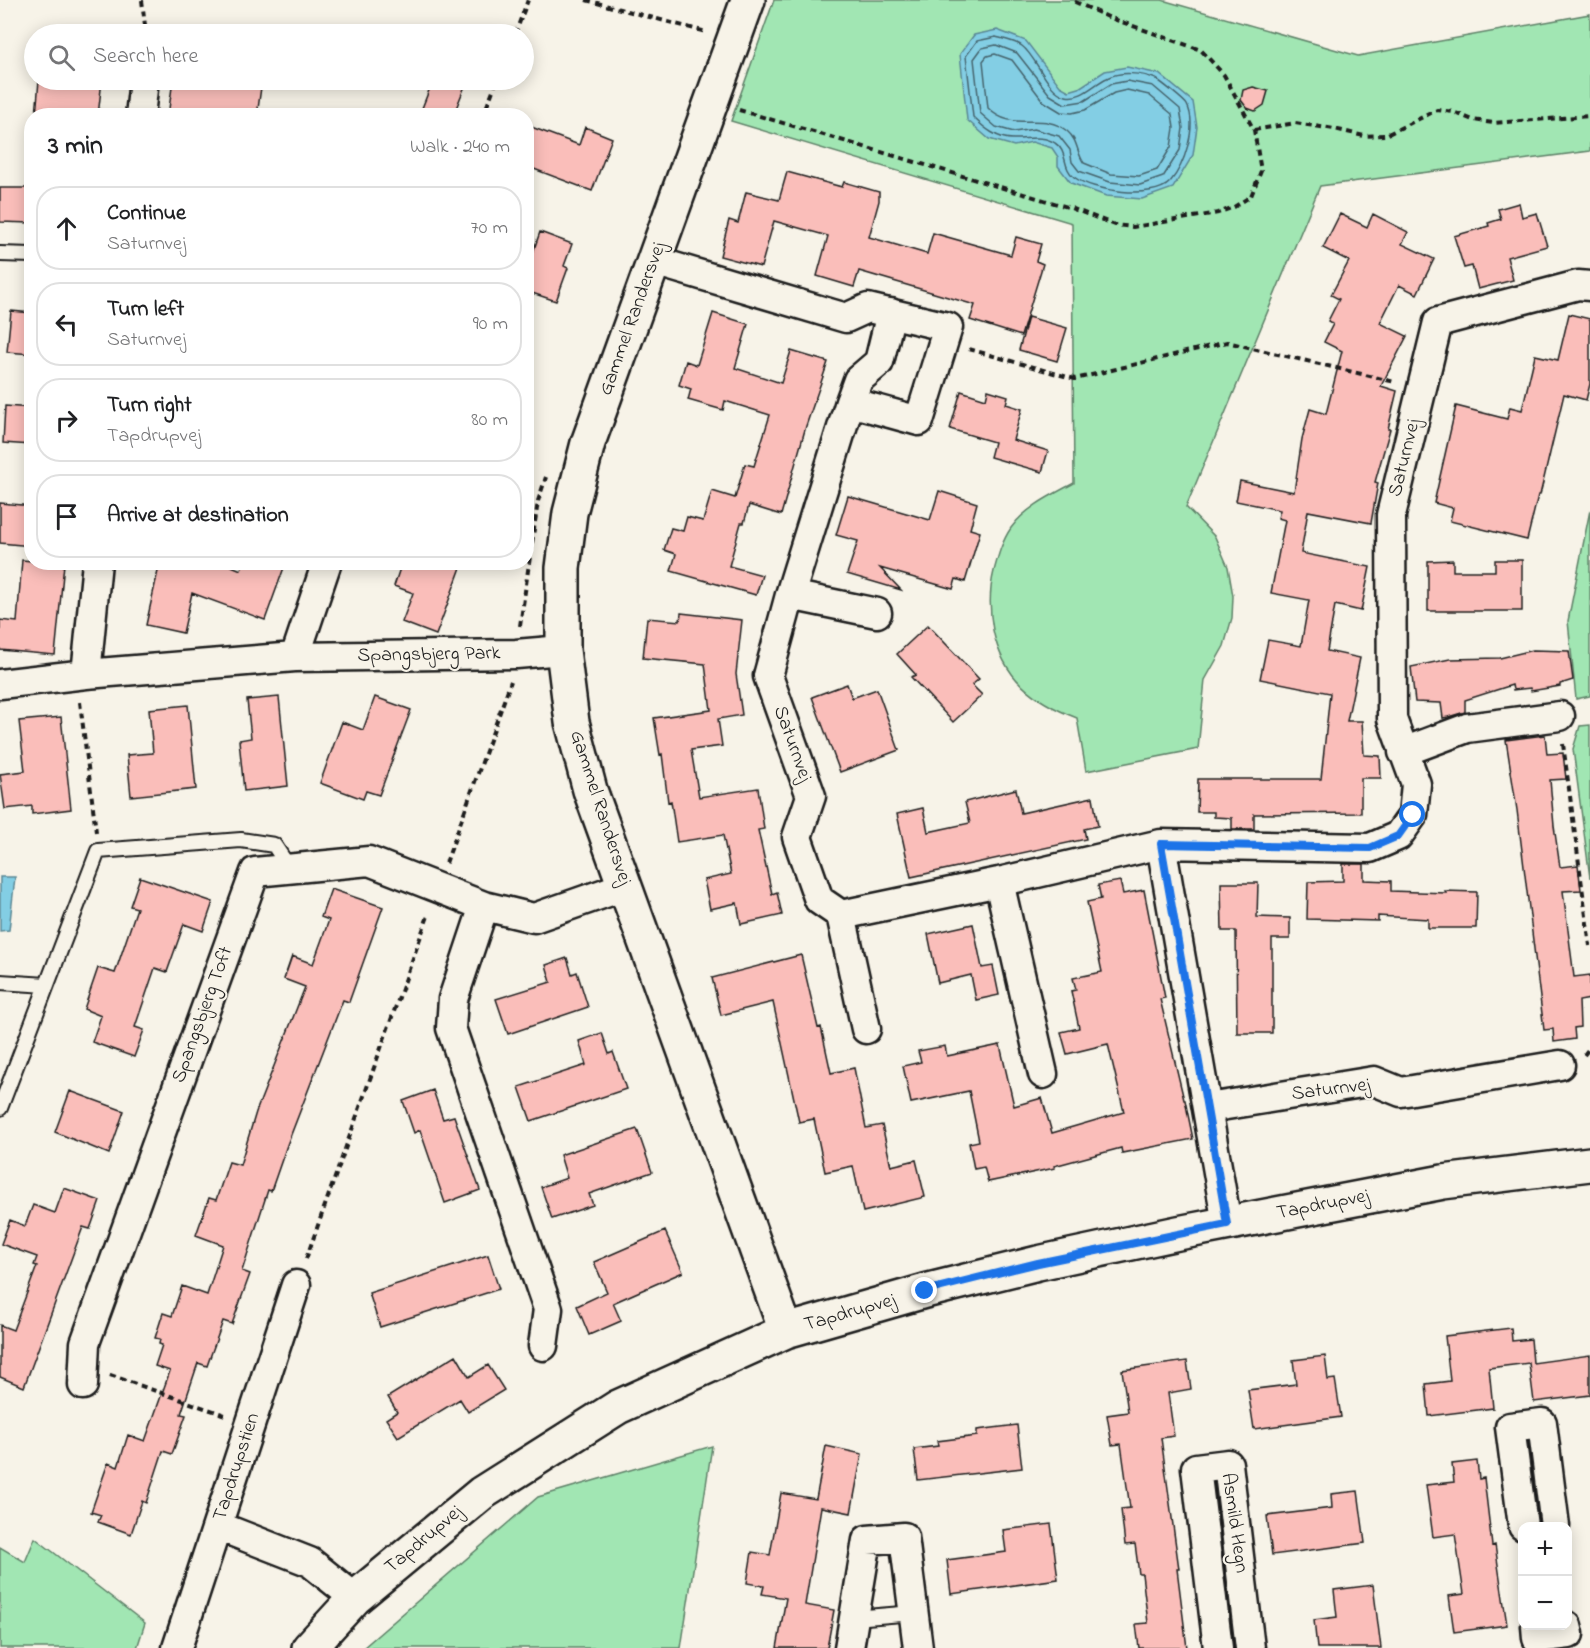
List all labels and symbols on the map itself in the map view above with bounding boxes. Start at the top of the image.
street label: Gammel Randersvej [592,237,675,400]
street label: Saturnvej [1381,415,1429,500]
street label: Spangsbjerg Park [357,639,501,672]
street label: Saturnvej [765,702,819,787]
street label: Gammel Randersvej [561,727,639,890]
route start [1399,801,1425,827]
street label: Spangsbjerg Toft [165,943,242,1088]
street label: Saturnvej [1290,1071,1373,1109]
street label: Tapdrupvej [1274,1182,1373,1228]
route end [911,1277,937,1303]
street label: Tapdrupvej [801,1286,900,1340]
street label: Tapdrupstien [206,1409,268,1525]
street label: Asmild Hegn [1212,1471,1255,1575]
street label: Tapdrupvej [379,1498,470,1581]

